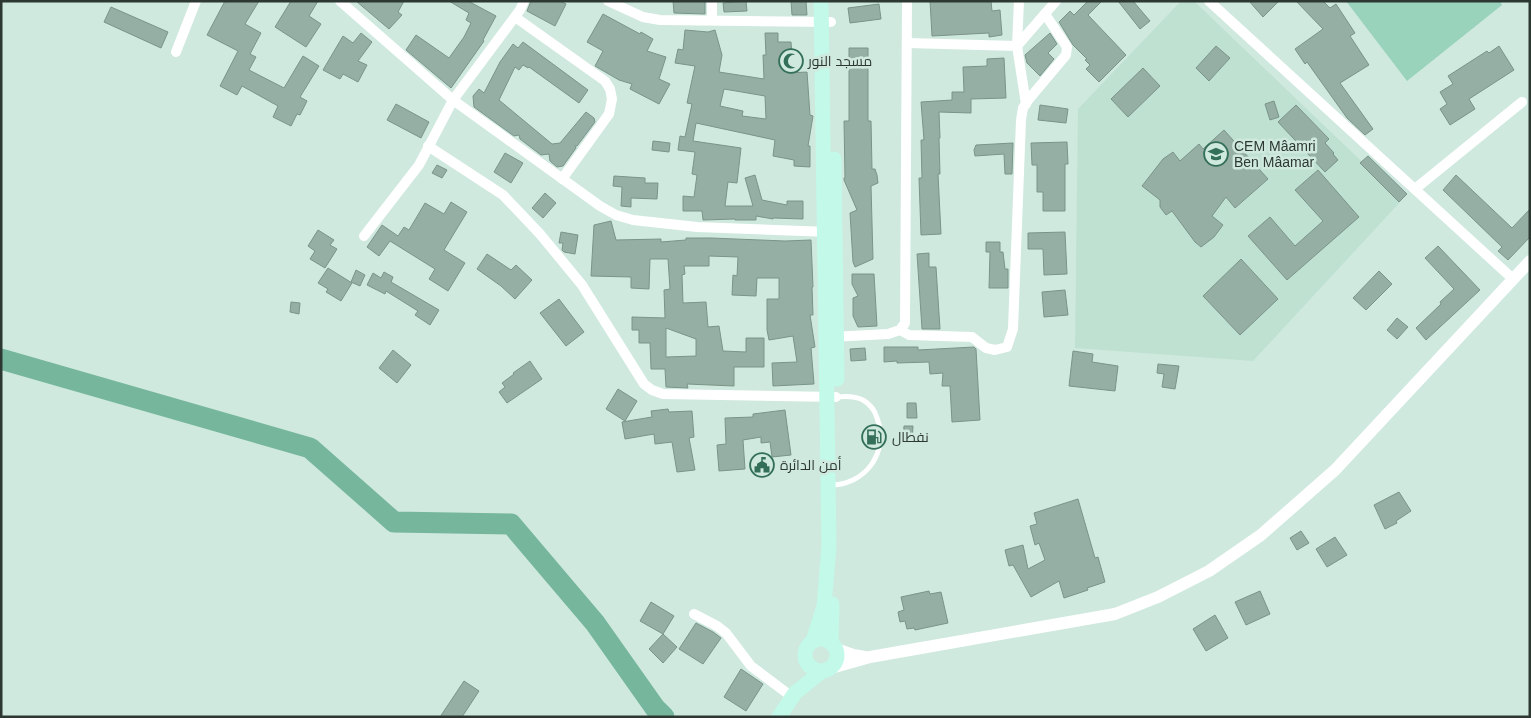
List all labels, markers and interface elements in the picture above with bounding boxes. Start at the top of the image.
mosque icon: مسجد النور [778,48,804,74]
place label: مسجد النور [807,53,872,69]
place label: CEM Mâamri Ben Mâamar [1234,138,1316,170]
school or university icon: CEM Mâamri Ben Mâamar [1203,141,1229,167]
fuel station icon: نفطال [861,424,887,450]
place label: نفطال [892,429,929,446]
public building icon: أمن الدائرة [749,452,775,478]
place label: أمن الدائرة [780,456,842,473]

